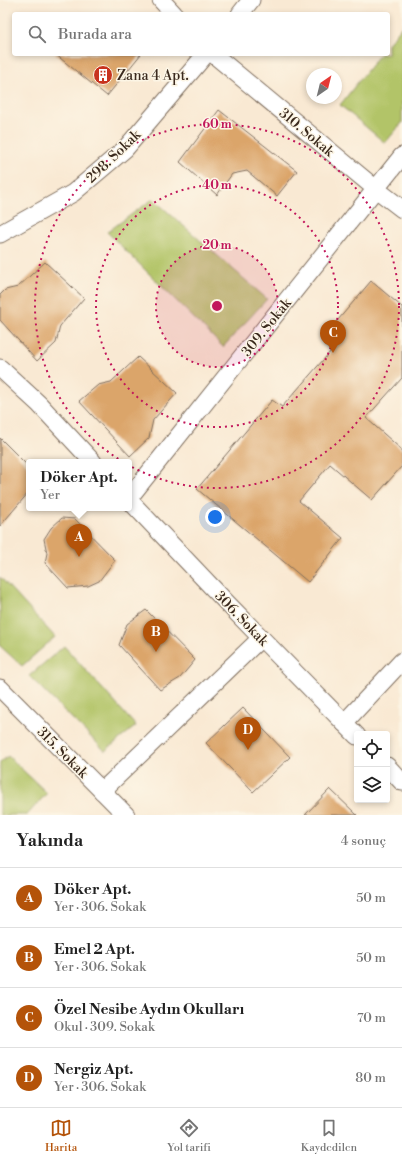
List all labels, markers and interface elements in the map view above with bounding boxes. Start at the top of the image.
search box [12,12,390,56]
icon: search [26,23,48,45]
text: Burada ara [58,25,132,44]
building icon: Zana 4 Apt. [92,64,114,86]
place label: Zana 4 Apt. [117,67,189,85]
north arrow [306,68,342,104]
street label: 310. Sokak [275,105,338,161]
text: 60 m [202,117,232,132]
street label: 298. Sokak [83,126,145,187]
text: 40 m [202,178,232,193]
text: 20 m [202,238,232,253]
street label: 309. Sokak [238,294,296,360]
centre of rings [210,299,224,313]
pin: C [320,320,346,353]
popup [26,459,132,511]
text: Döker Apt. [40,468,118,487]
text: Yer [40,487,60,503]
your location [205,507,225,527]
pin: A [66,524,92,557]
street label: 306. Sokak [211,587,272,650]
pin: B [143,619,169,652]
pin: D [235,717,261,750]
street label: 315. Sokak [33,723,92,783]
map controls [354,731,390,803]
button: locate [354,731,390,767]
button: layers [354,767,390,803]
text: Yakında [16,830,83,852]
text: 4 sonuç [341,833,386,849]
text: Döker Apt. [54,880,131,899]
text: A [24,890,34,906]
text: 50 m [356,890,386,906]
text: Yer · 306. Sokak [54,899,146,915]
text: Emel 2 Apt. [54,940,135,959]
text: B [24,950,34,966]
text: 50 m [356,950,386,966]
text: Yer · 306. Sokak [54,959,146,975]
text: Özel Nesibe Aydın Okulları [54,1000,244,1019]
text: C [24,1010,34,1026]
text: 70 m [357,1010,386,1026]
text: Okul · 309. Sokak [54,1019,155,1035]
text: Nergiz Apt. [54,1060,133,1079]
text: D [24,1070,34,1086]
text: 80 m [355,1070,386,1086]
text: Yer · 306. Sokak [54,1079,146,1095]
tab: Harita [45,1117,77,1155]
tab: Yol tarifi [167,1117,211,1155]
tab: Kaydedilen [301,1117,357,1155]

